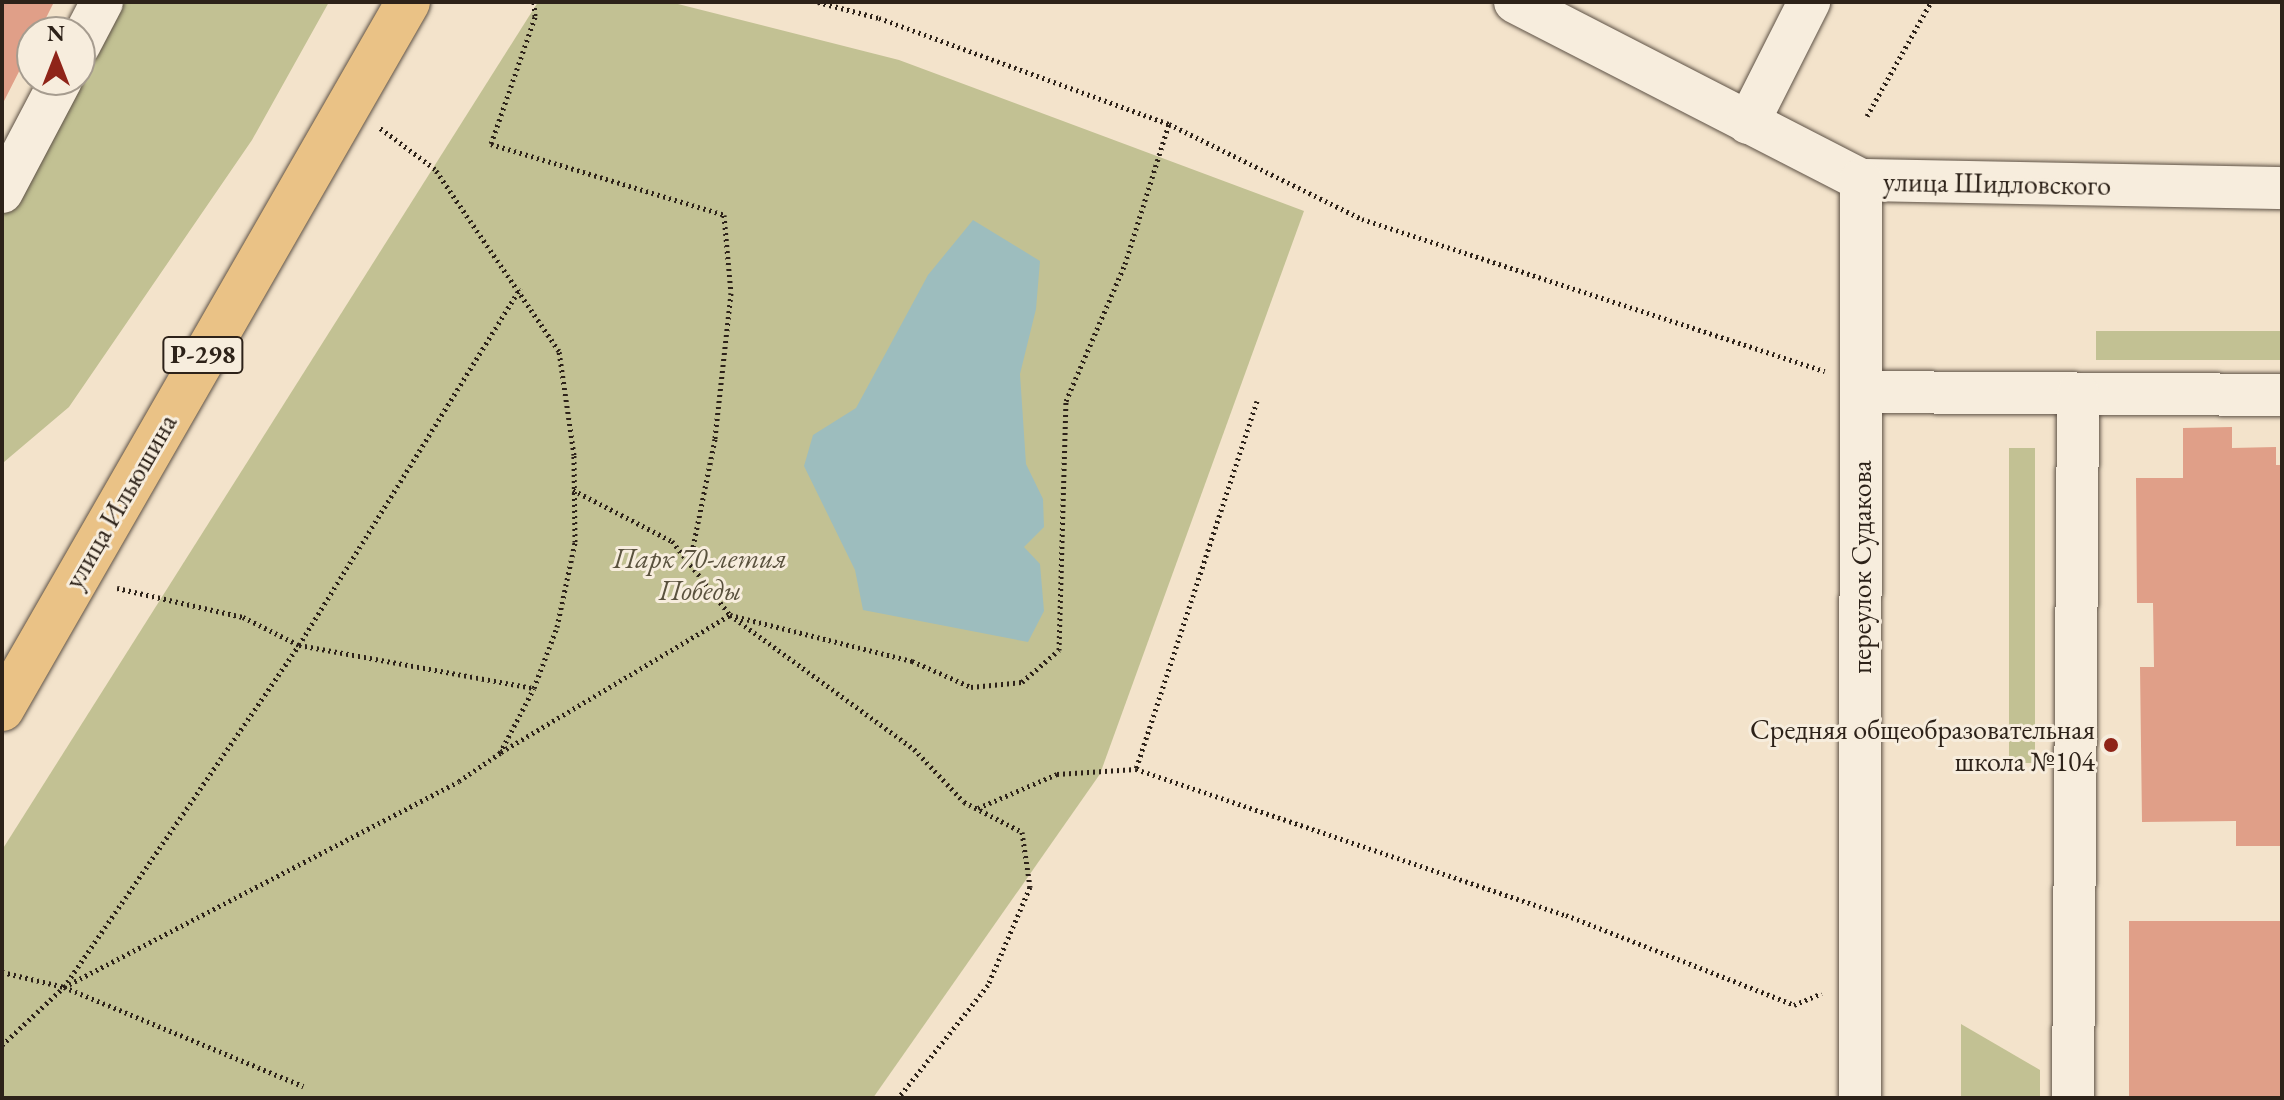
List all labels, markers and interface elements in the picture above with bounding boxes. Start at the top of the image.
north arrow [16,16,96,96]
text: N [47,19,65,48]
street label: улица Шидловского [1883,164,2111,202]
road number: Р-298 [161,333,245,377]
street label: улица Ильюшина [56,408,184,594]
street label: переулок Судакова [1844,460,1878,674]
park label: Парк 70-летия Победы [613,541,787,607]
place label: Средняя общеобразовательная школа №104 [1750,712,2095,778]
marker: Средняя общеобразовательная школа №104 [2102,736,2120,754]

